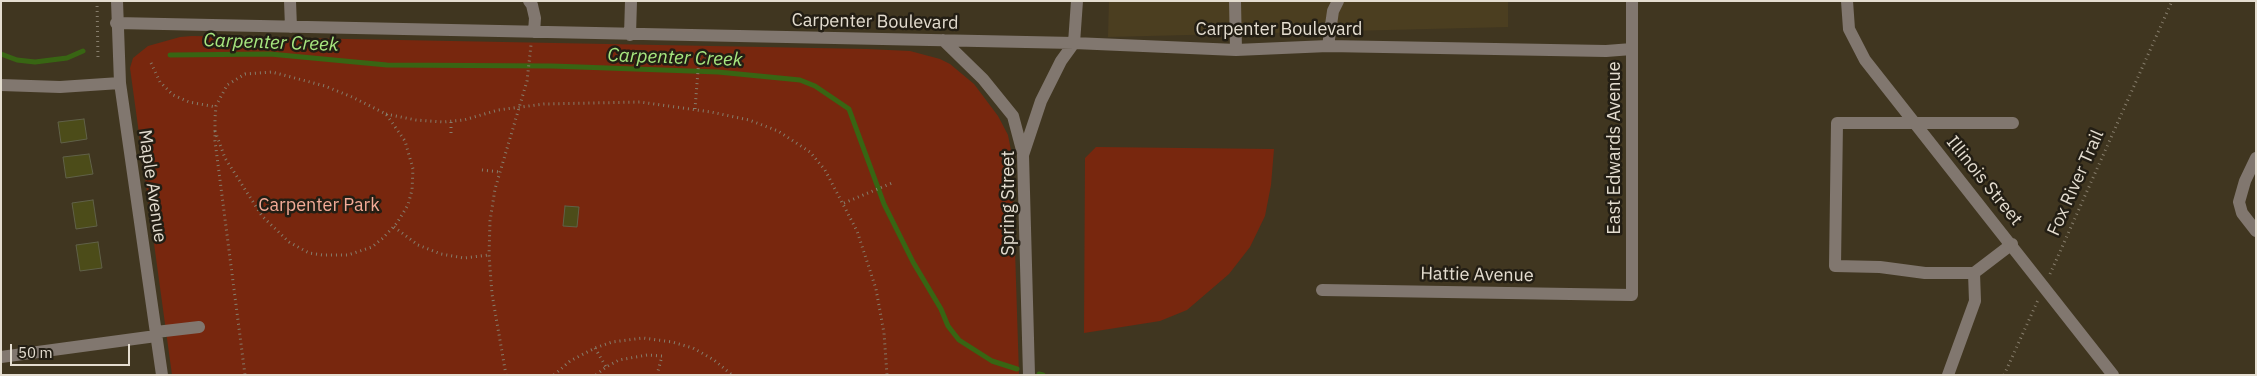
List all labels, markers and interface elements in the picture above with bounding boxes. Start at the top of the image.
street label: Carpenter Boulevard [791,10,959,34]
street label: Carpenter Boulevard [1196,19,1362,41]
water label: Carpenter Creek [203,29,339,57]
water label: Carpenter Creek [607,44,743,72]
street label: East Edwards Avenue [1604,61,1626,235]
street label: Fox River Trail [2043,127,2109,239]
street label: Maple Avenue [133,128,171,244]
street label: Illinois Street [1941,132,2027,230]
street label: Spring Street [998,150,1020,256]
park label: Carpenter Park [258,195,380,217]
street label: Hattie Avenue [1420,263,1534,287]
scale bar [12,334,132,366]
text: 50 m [18,343,53,362]

